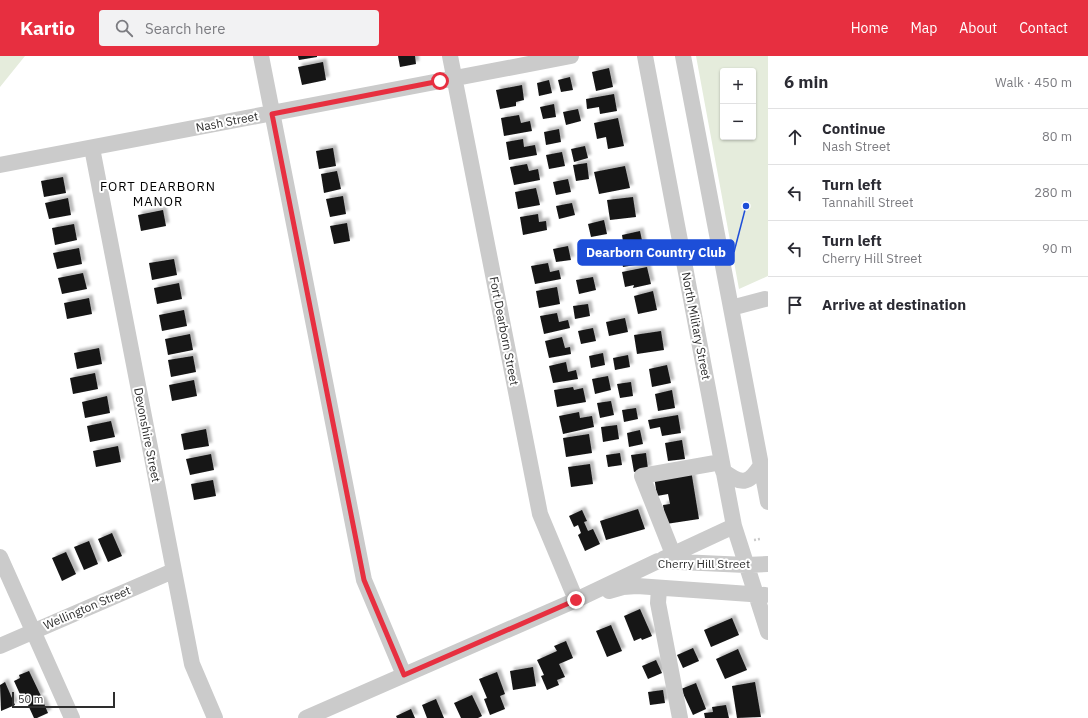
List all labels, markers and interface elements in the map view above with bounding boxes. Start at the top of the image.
search box [99,10,379,46]
text: Kartio [20,16,75,40]
icon: search [113,17,135,39]
text: Search here [145,19,225,38]
text: Home [851,19,888,37]
text: Map [910,19,937,37]
text: About [959,19,997,37]
text: Contact [1019,19,1068,37]
map controls [720,68,756,140]
button: + [720,68,756,104]
text: 6 min [784,71,828,93]
route start [431,72,449,90]
text: Walk · 450 m [995,74,1072,91]
button: − [720,104,756,140]
street label: Nash Street [194,108,259,135]
text: Continue [822,119,886,138]
icon: ahead [784,126,806,148]
text: 80 m [1042,128,1072,145]
text: Nash Street [822,138,891,155]
text: Turn left [822,175,882,194]
district label: FORT DEARBORN MANOR [100,178,216,210]
icon: left [784,182,806,204]
text: 280 m [1034,184,1072,201]
text: Tannahill Street [822,194,914,211]
text: Turn left [822,231,882,250]
icon: left [784,238,806,260]
callout: Dearborn Country Club [578,240,734,265]
text: 90 m [1042,240,1072,257]
text: Dearborn Country Club [586,244,726,261]
text: Cherry Hill Street [822,250,922,267]
street label: North Military Street [679,271,714,381]
street label: Fort Dearborn Street [487,275,522,387]
icon: arrive [784,294,806,316]
text: Arrive at destination [822,295,966,314]
street label: Devonshire Street [131,386,164,484]
street label: Cherry Hill Street [658,556,750,571]
street label: Wellington Street [41,582,133,633]
route end [567,591,585,609]
scale bar [12,690,115,709]
text: 50 m [18,692,43,706]

